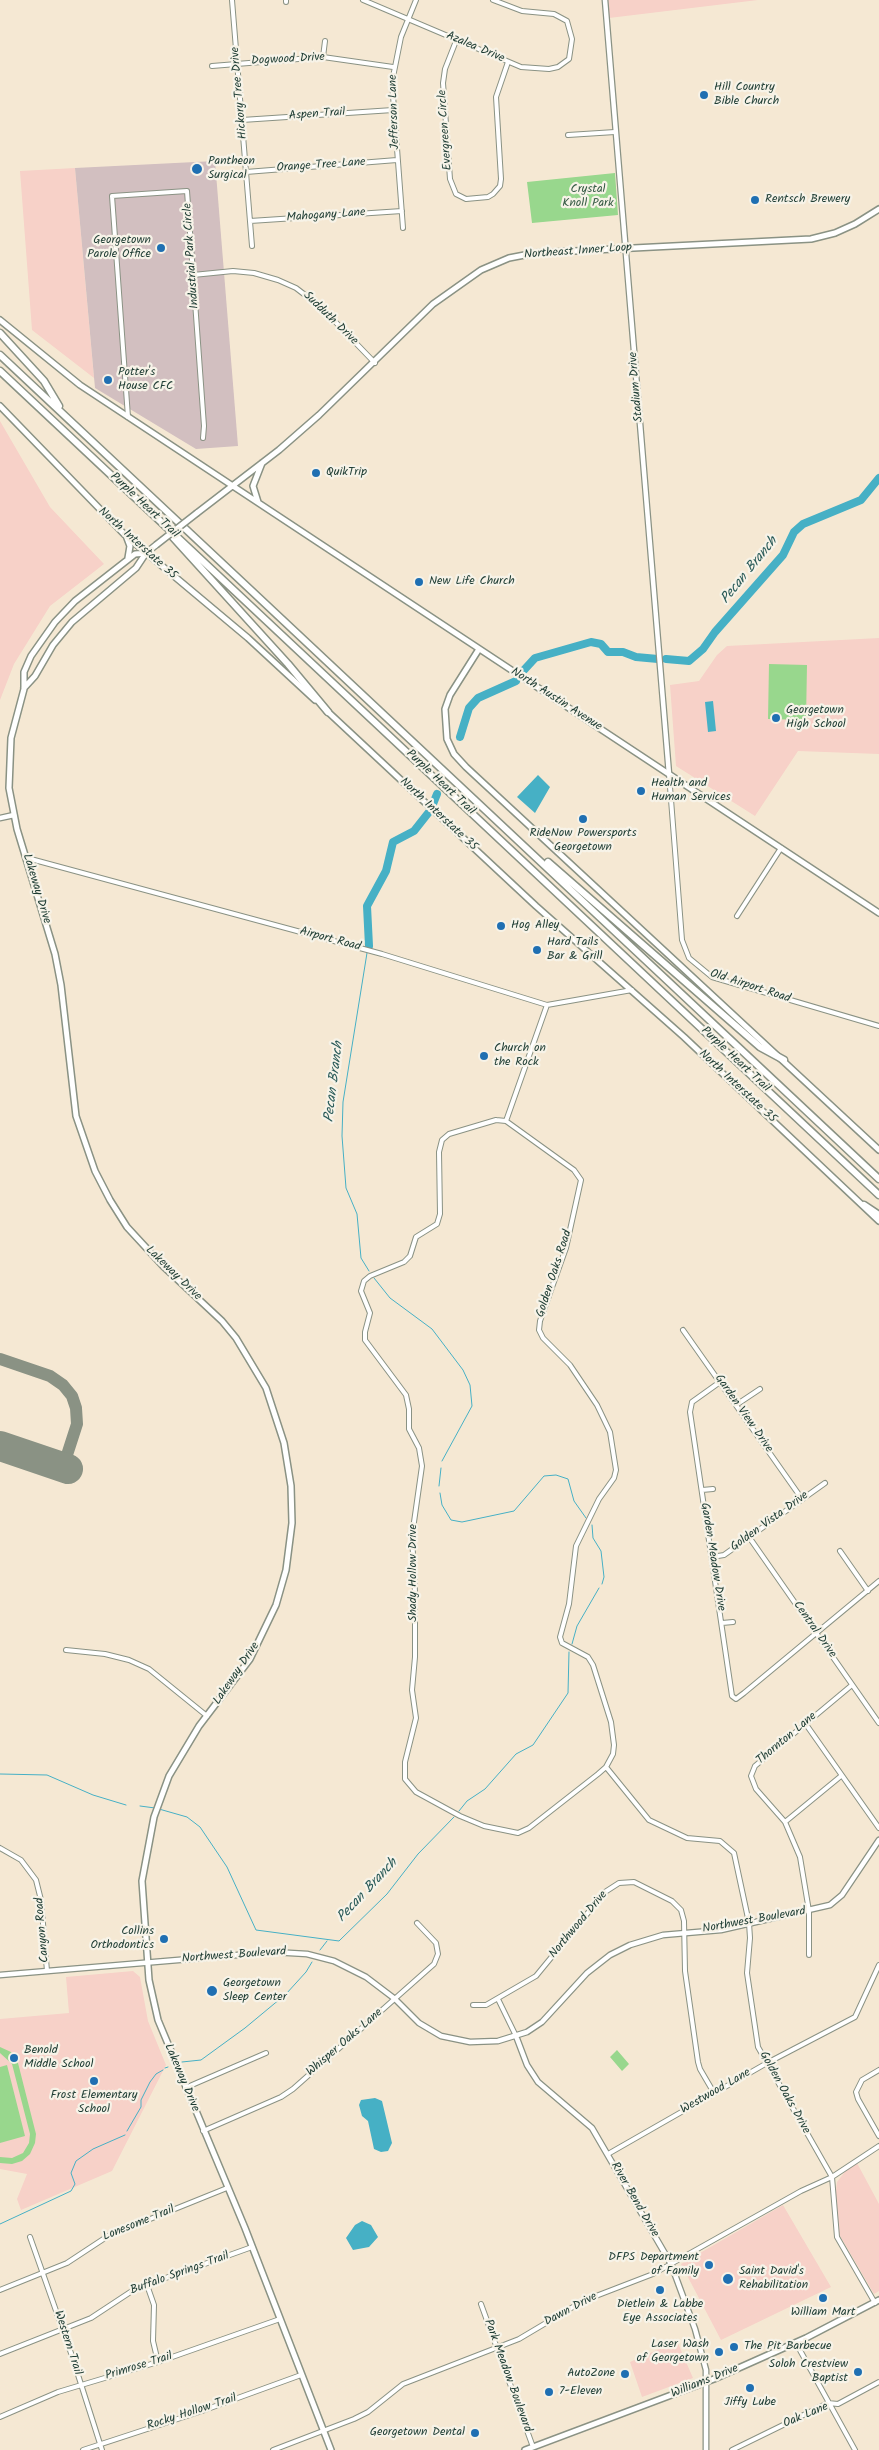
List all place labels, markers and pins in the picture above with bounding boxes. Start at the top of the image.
place label: Hill Country Bible Church [714,81,779,109]
marker: Hill Country Bible Church [698,89,710,101]
place label: Pantheon Surgical [208,155,255,183]
marker: Pantheon Surgical [190,162,204,176]
place label: Rentsch Brewery [765,193,850,207]
marker: Rentsch Brewery [749,194,761,206]
place label: Georgetown Parole Office [87,234,151,262]
marker: Georgetown Parole Office [155,242,167,254]
place label: Potter's House CFC [118,366,173,394]
marker: Potter's House CFC [102,374,114,386]
place label: QuikTrip [326,466,367,480]
marker: QuikTrip [310,467,322,479]
place label: New Life Church [429,575,515,589]
marker: New Life Church [413,576,425,588]
place label: Georgetown High School [786,704,846,732]
marker: Georgetown High School [770,712,782,724]
place label: Health and Human Services [651,777,731,805]
marker: Health and Human Services [635,785,647,797]
marker: RideNow Powersports Georgetown [577,813,589,825]
place label: RideNow Powersports Georgetown [529,827,637,855]
place label: Hog Alley [511,919,559,933]
marker: Hog Alley [495,920,507,932]
place label: Hard Tails Bar & Grill [547,936,602,964]
marker: Hard Tails Bar & Grill [531,944,543,956]
place label: Church on the Rock [494,1042,546,1070]
marker: Church on the Rock [478,1050,490,1062]
place label: Collins Orthodontics [90,1925,154,1953]
marker: Collins Orthodontics [158,1933,170,1945]
place label: Georgetown Sleep Center [223,1977,287,2005]
marker: Georgetown Sleep Center [205,1984,219,1998]
place label: Benold Middle School [24,2044,93,2072]
marker: Benold Middle School [8,2052,20,2064]
marker: Frost Elementary School [88,2075,100,2087]
place label: Frost Elementary School [51,2089,137,2117]
place label: DFPS Department of Family [608,2251,699,2279]
marker: DFPS Department of Family [703,2259,715,2271]
place label: Saint David's Rehabilitation [739,2265,808,2293]
marker: Saint David's Rehabilitation [721,2272,735,2286]
marker: Dietlein & Labbe Eye Associates [654,2284,666,2296]
marker: William Mart [817,2292,829,2304]
place label: Dietlein & Labbe Eye Associates [617,2298,703,2326]
place label: William Mart [791,2306,855,2320]
place label: Laser Wash of Georgetown [636,2338,709,2366]
place label: The Pit Barbecue [744,2340,831,2354]
marker: The Pit Barbecue [728,2341,740,2353]
marker: Laser Wash of Georgetown [713,2346,725,2358]
place label: Soloh Crestview Baptist [769,2358,848,2386]
marker: Soloh Crestview Baptist [852,2366,864,2378]
place label: AutoZone [567,2367,615,2381]
marker: AutoZone [619,2368,631,2380]
marker: Jiffy Lube [744,2382,756,2394]
place label: 7-Eleven [559,2385,602,2399]
marker: 7-Eleven [543,2386,555,2398]
place label: Jiffy Lube [724,2396,776,2410]
place label: Georgetown Dental [370,2426,465,2440]
marker: Georgetown Dental [469,2427,481,2439]

